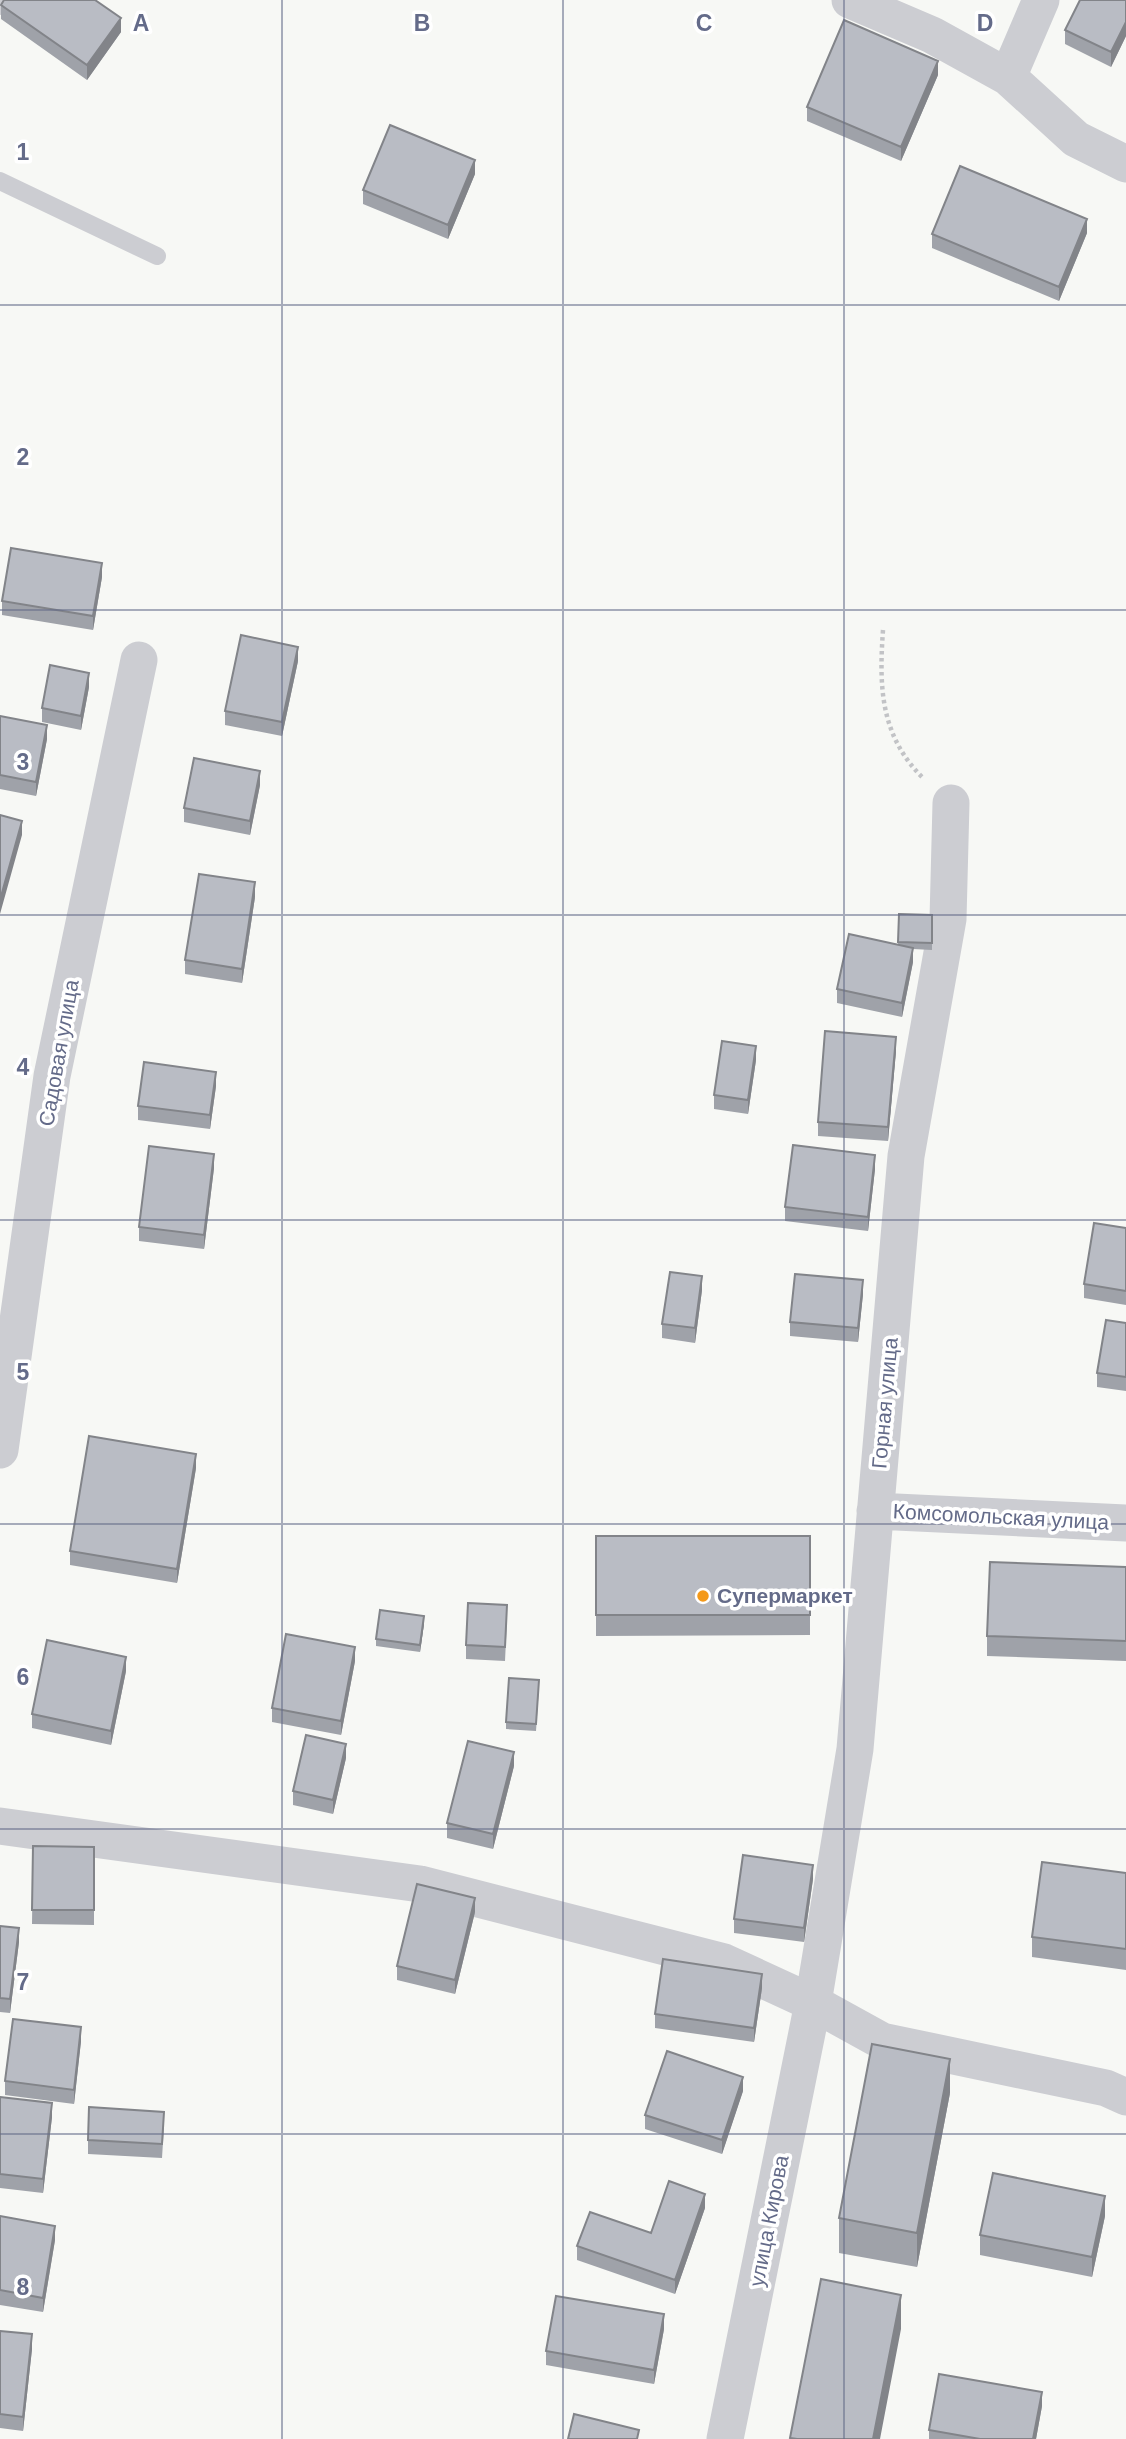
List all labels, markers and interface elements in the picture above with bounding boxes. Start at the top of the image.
text: A [133,10,149,36]
text: B [414,10,430,36]
text: C [696,10,712,36]
text: D [977,10,993,36]
text: 1 [17,139,30,165]
text: 2 [17,444,29,470]
text: 3 [17,749,29,775]
street label: Садовая улица [34,977,83,1128]
text: 4 [17,1054,30,1080]
street label: Горная улица [867,1336,902,1469]
text: 5 [17,1359,30,1385]
street label: Комсомольская улица [892,1499,1110,1534]
place label: Супермаркет [717,1584,853,1607]
marker: Супермаркет [695,1588,711,1604]
text: 6 [17,1664,29,1690]
text: 7 [17,1969,29,1995]
street label: улица Кирова [744,2153,793,2289]
text: 8 [17,2274,30,2300]

